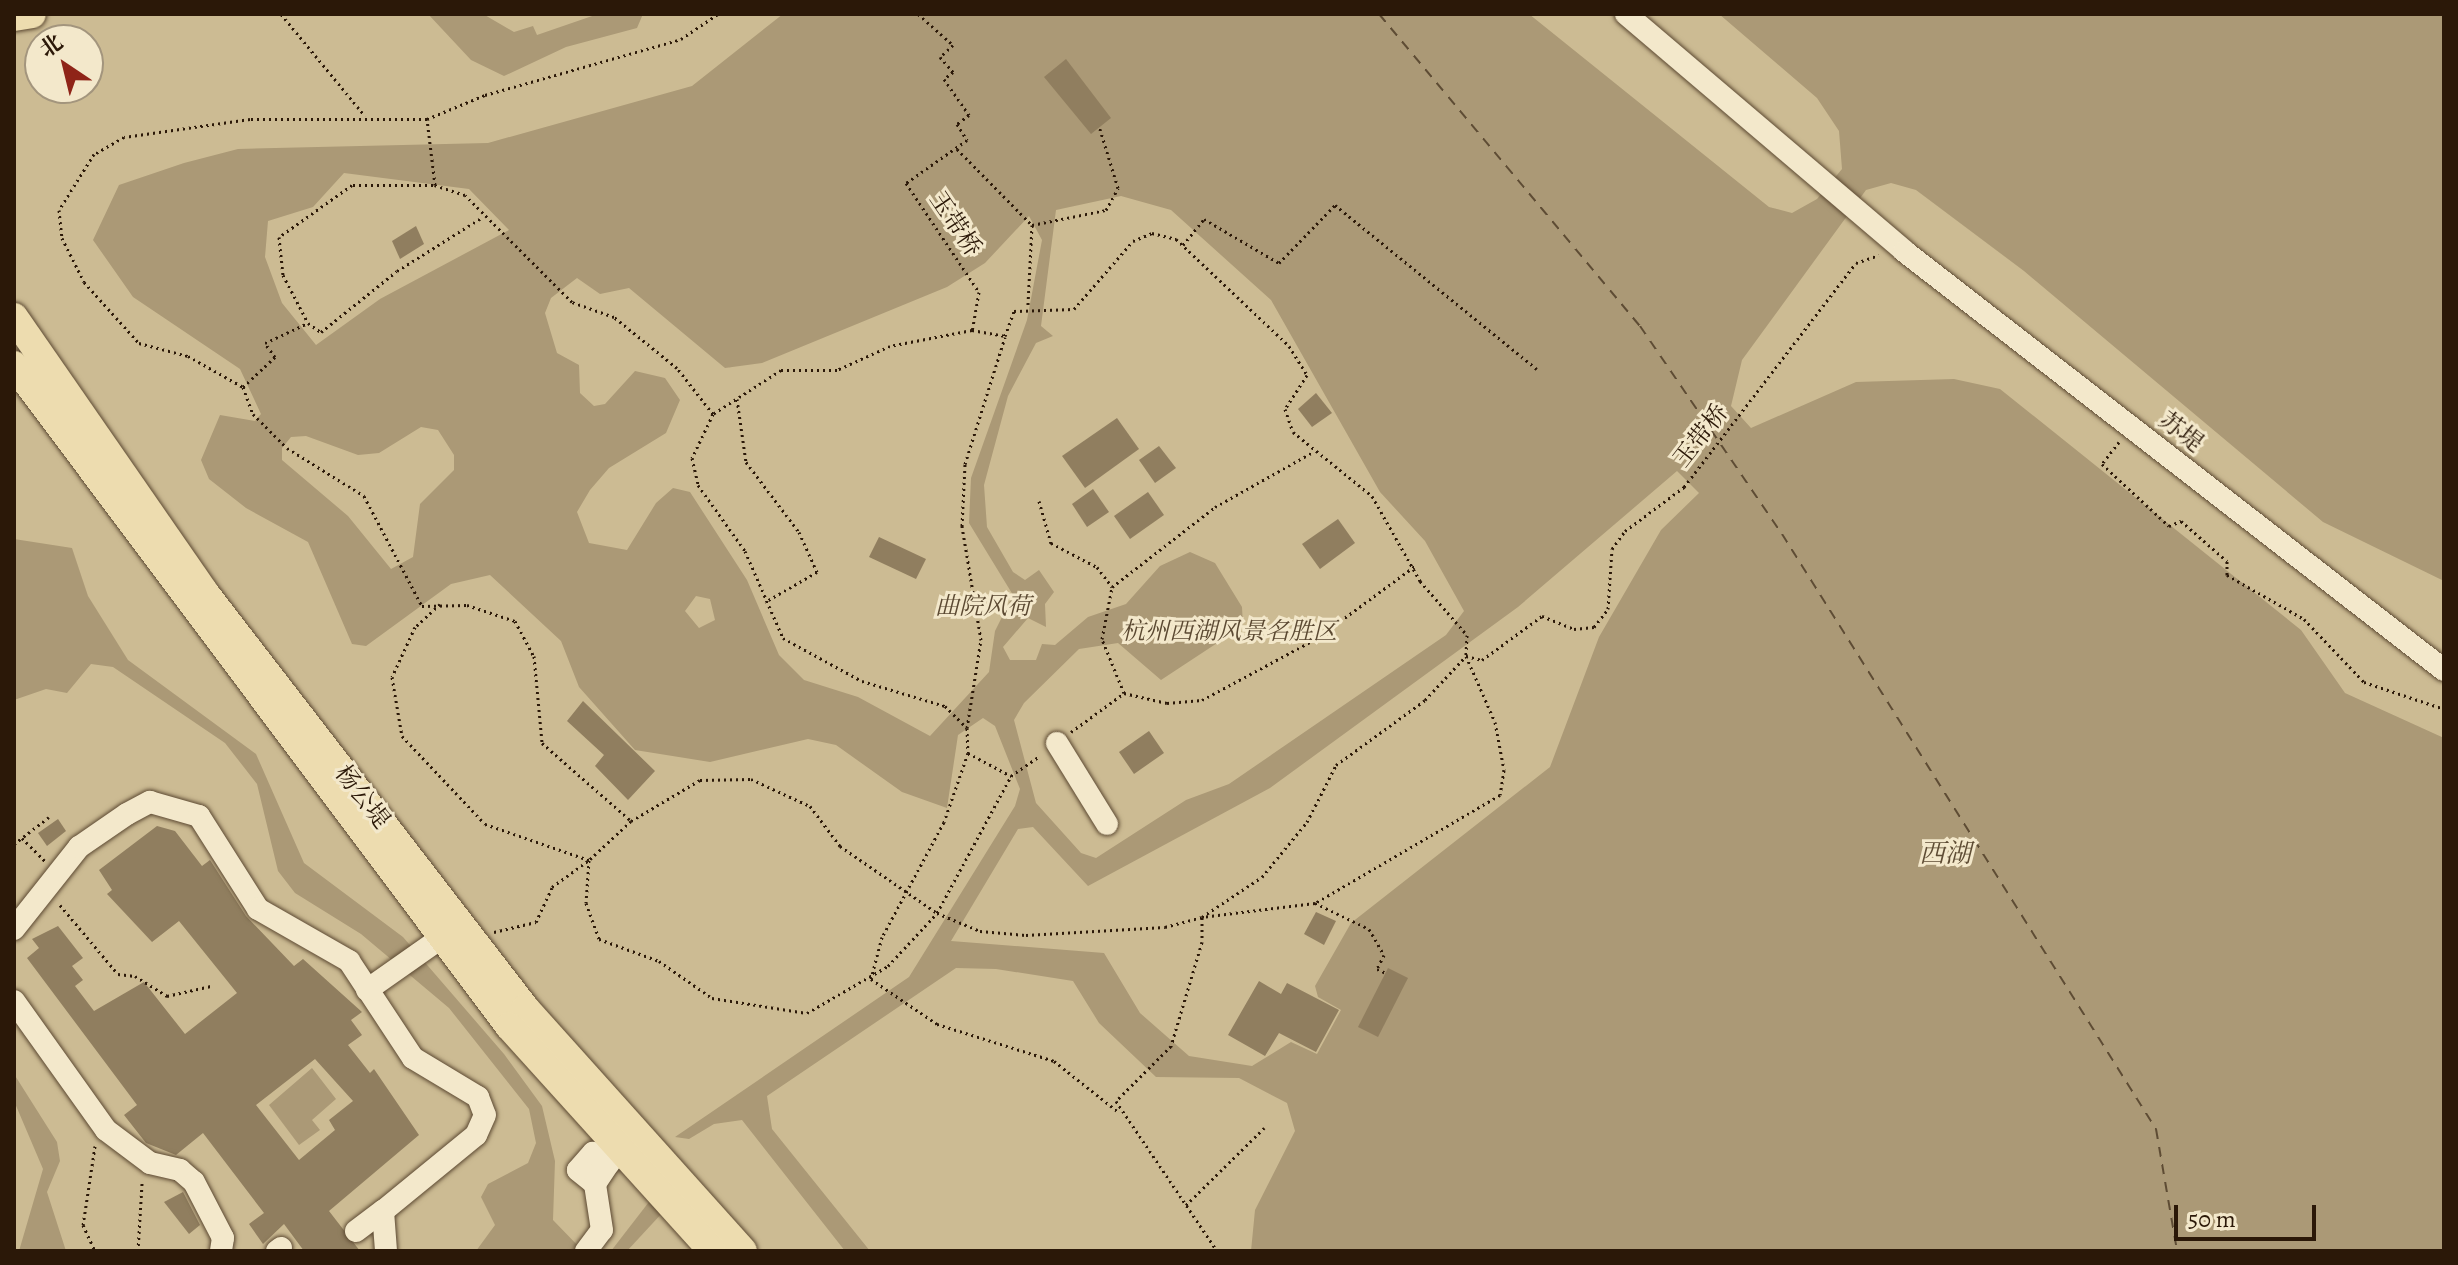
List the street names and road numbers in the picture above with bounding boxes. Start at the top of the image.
street label: 玉带桥 [923,186,987,262]
street label: 玉带桥 [1667,399,1735,473]
street label: 苏堤 [2153,406,2209,458]
street label: 杨公堤 [328,760,396,834]

